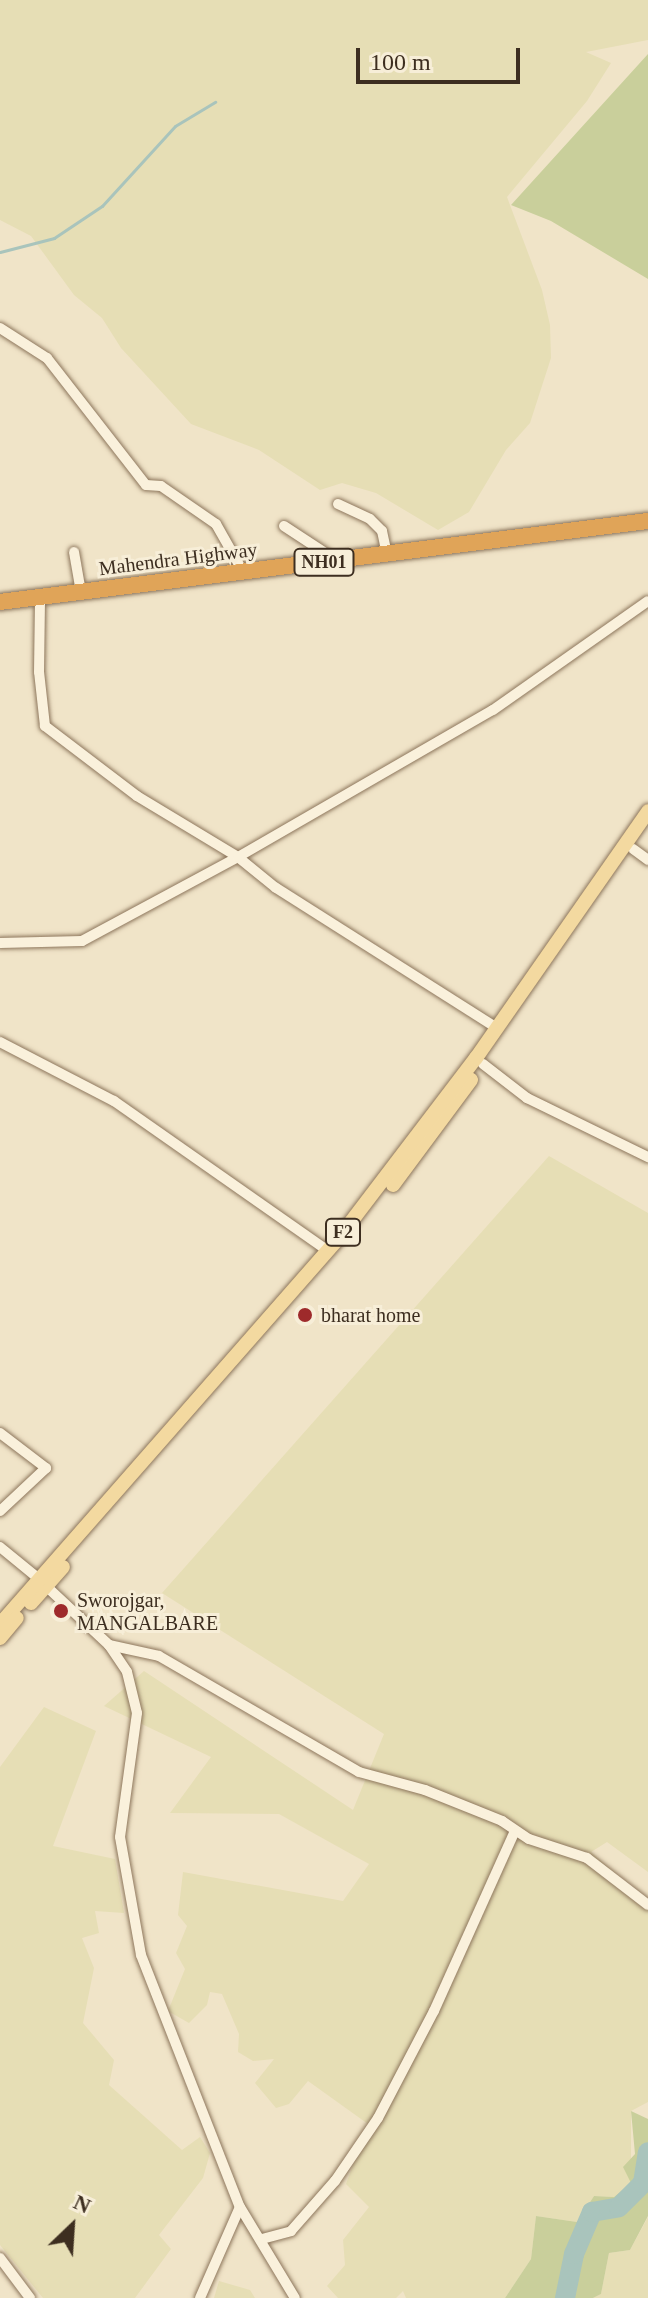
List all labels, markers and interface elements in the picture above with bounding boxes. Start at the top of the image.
scale bar [360,32,524,82]
text: 100 m [370,49,431,75]
street label: Mahendra Highway [97,537,259,581]
road number: NH01 [292,548,356,576]
road number: F2 [325,1218,361,1246]
place label: bharat home [321,1303,420,1327]
marker: bharat home [296,1306,314,1324]
place label: Sworojgar, MANGALBARE [77,1588,218,1635]
marker: Sworojgar, MANGALBARE [52,1602,70,1620]
north arrow [32,2186,112,2266]
text: N [70,2189,95,2218]

